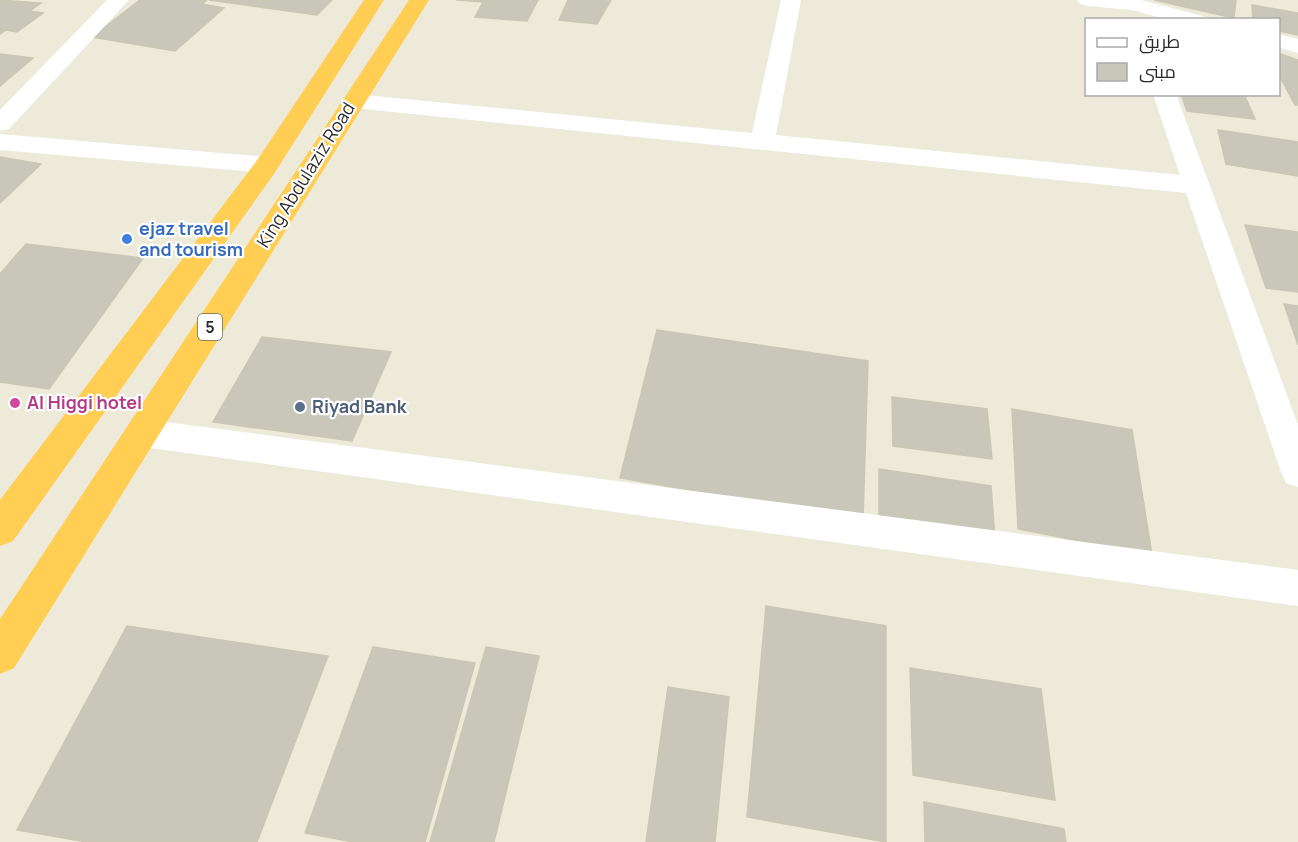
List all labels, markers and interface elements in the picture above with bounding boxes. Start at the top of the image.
legend [1085,18,1280,96]
text: طريق [1139,29,1180,54]
text: مبنى [1139,59,1176,83]
street label: King Abdulaziz Road [251,97,360,252]
place label: ejaz travel and tourism [139,216,243,261]
marker: ejaz travel and tourism [120,232,134,246]
road number: 5 [198,314,222,340]
place label: Al Higgi hotel [27,390,142,414]
place label: Riyad Bank [312,394,408,418]
marker: Al Higgi hotel [8,396,22,410]
marker: Riyad Bank [293,400,307,414]

